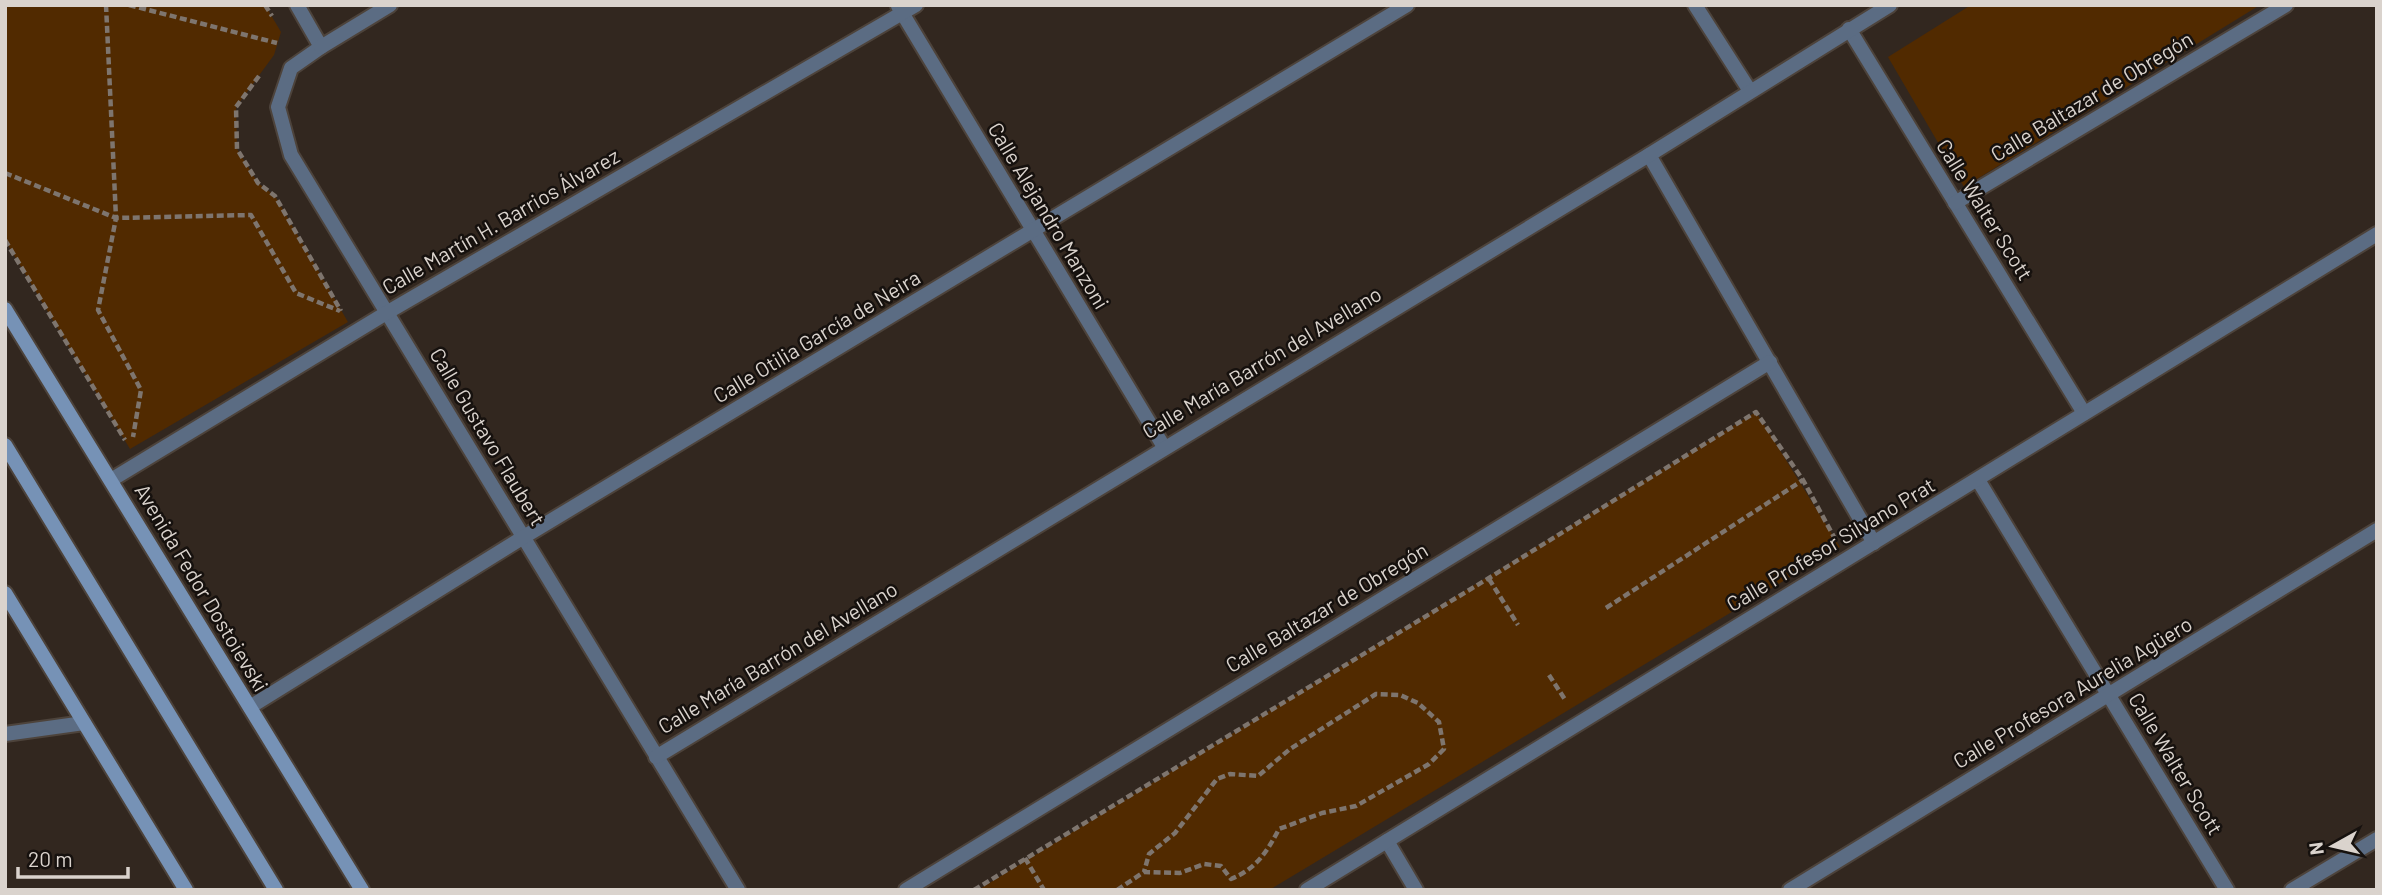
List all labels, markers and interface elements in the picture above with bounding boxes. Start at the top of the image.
street label: Calle Baltazar de Obregón [1986,25,2197,166]
street label: Calle Alejandro Manzoni [984,117,1115,313]
street label: Calle Walter Scott [1932,134,2039,284]
street label: Calle Martín H. Barrios Álvarez [377,142,623,299]
street label: Calle Otilia García de Neira [708,264,924,407]
street label: Calle María Barrón del Avellano [1137,280,1385,443]
street label: Calle Gustavo Flaubert [425,343,551,530]
street label: Calle Profesor Silvano Prat [1722,472,1939,616]
street label: Avenida Fedor Dostoievski [130,479,274,696]
street label: Calle Baltazar de Obregón [1221,536,1432,677]
street label: Calle María Barrón del Avellano [653,575,901,738]
street label: Calle Profesora Aurelia Agüero [1948,610,2196,773]
street label: Calle Walter Scott [2124,688,2229,839]
north arrow [2298,811,2368,881]
scale bar [18,836,128,880]
text: N [2303,841,2328,856]
text: 20 m [28,846,73,871]

